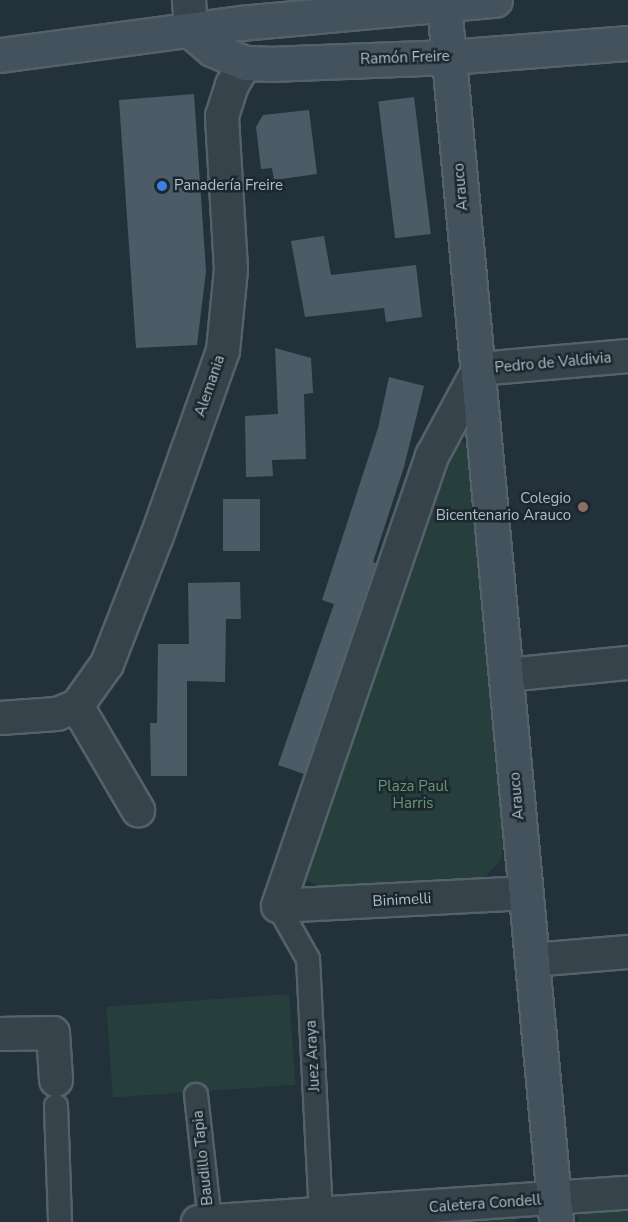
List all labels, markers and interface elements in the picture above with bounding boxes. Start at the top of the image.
street label: Ramón Freire [360,47,450,69]
street label: Arauco [450,162,472,212]
place label: Panadería Freire [174,177,283,195]
marker: Panadería Freire [155,179,169,193]
street label: Pedro de Valdivia [494,349,612,377]
street label: Alemania [191,353,229,419]
place label: Colegio Bicentenario Arauco [436,489,571,524]
marker: Colegio Bicentenario Arauco [576,500,590,514]
street label: Arauco [506,771,528,821]
park label: Plaza Paul Harris [378,777,448,812]
street label: Binimelli [372,889,432,911]
street label: Juez Araya [302,1020,324,1092]
street label: Baudillo Tapia [189,1109,217,1207]
street label: Caletera Condell [428,1191,542,1217]

